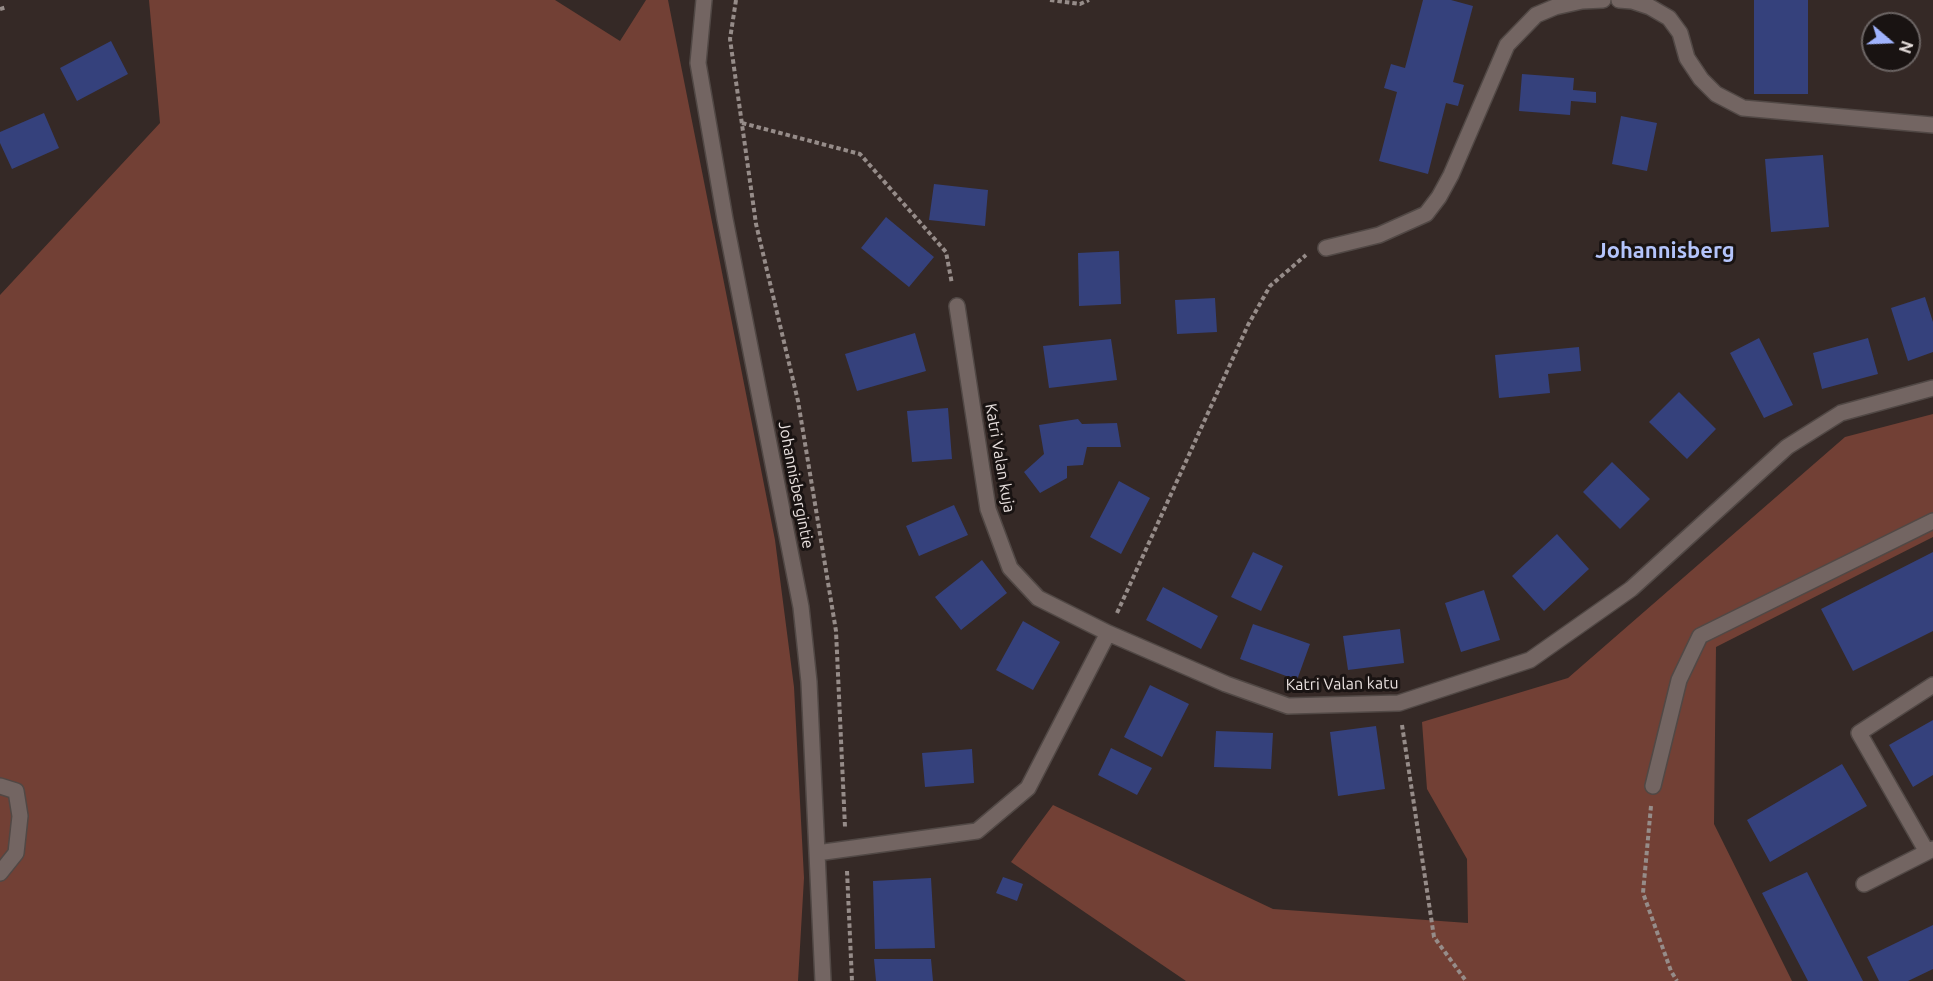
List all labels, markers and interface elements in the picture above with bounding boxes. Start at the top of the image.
north arrow [1861,12,1921,72]
text: N [1896,39,1917,56]
district label: Johannisberg [1595,238,1735,264]
street label: Katri Valan kuja [981,402,1019,514]
street label: Johannisbergintie [774,420,818,550]
street label: Katri Valan katu [1285,673,1399,695]

